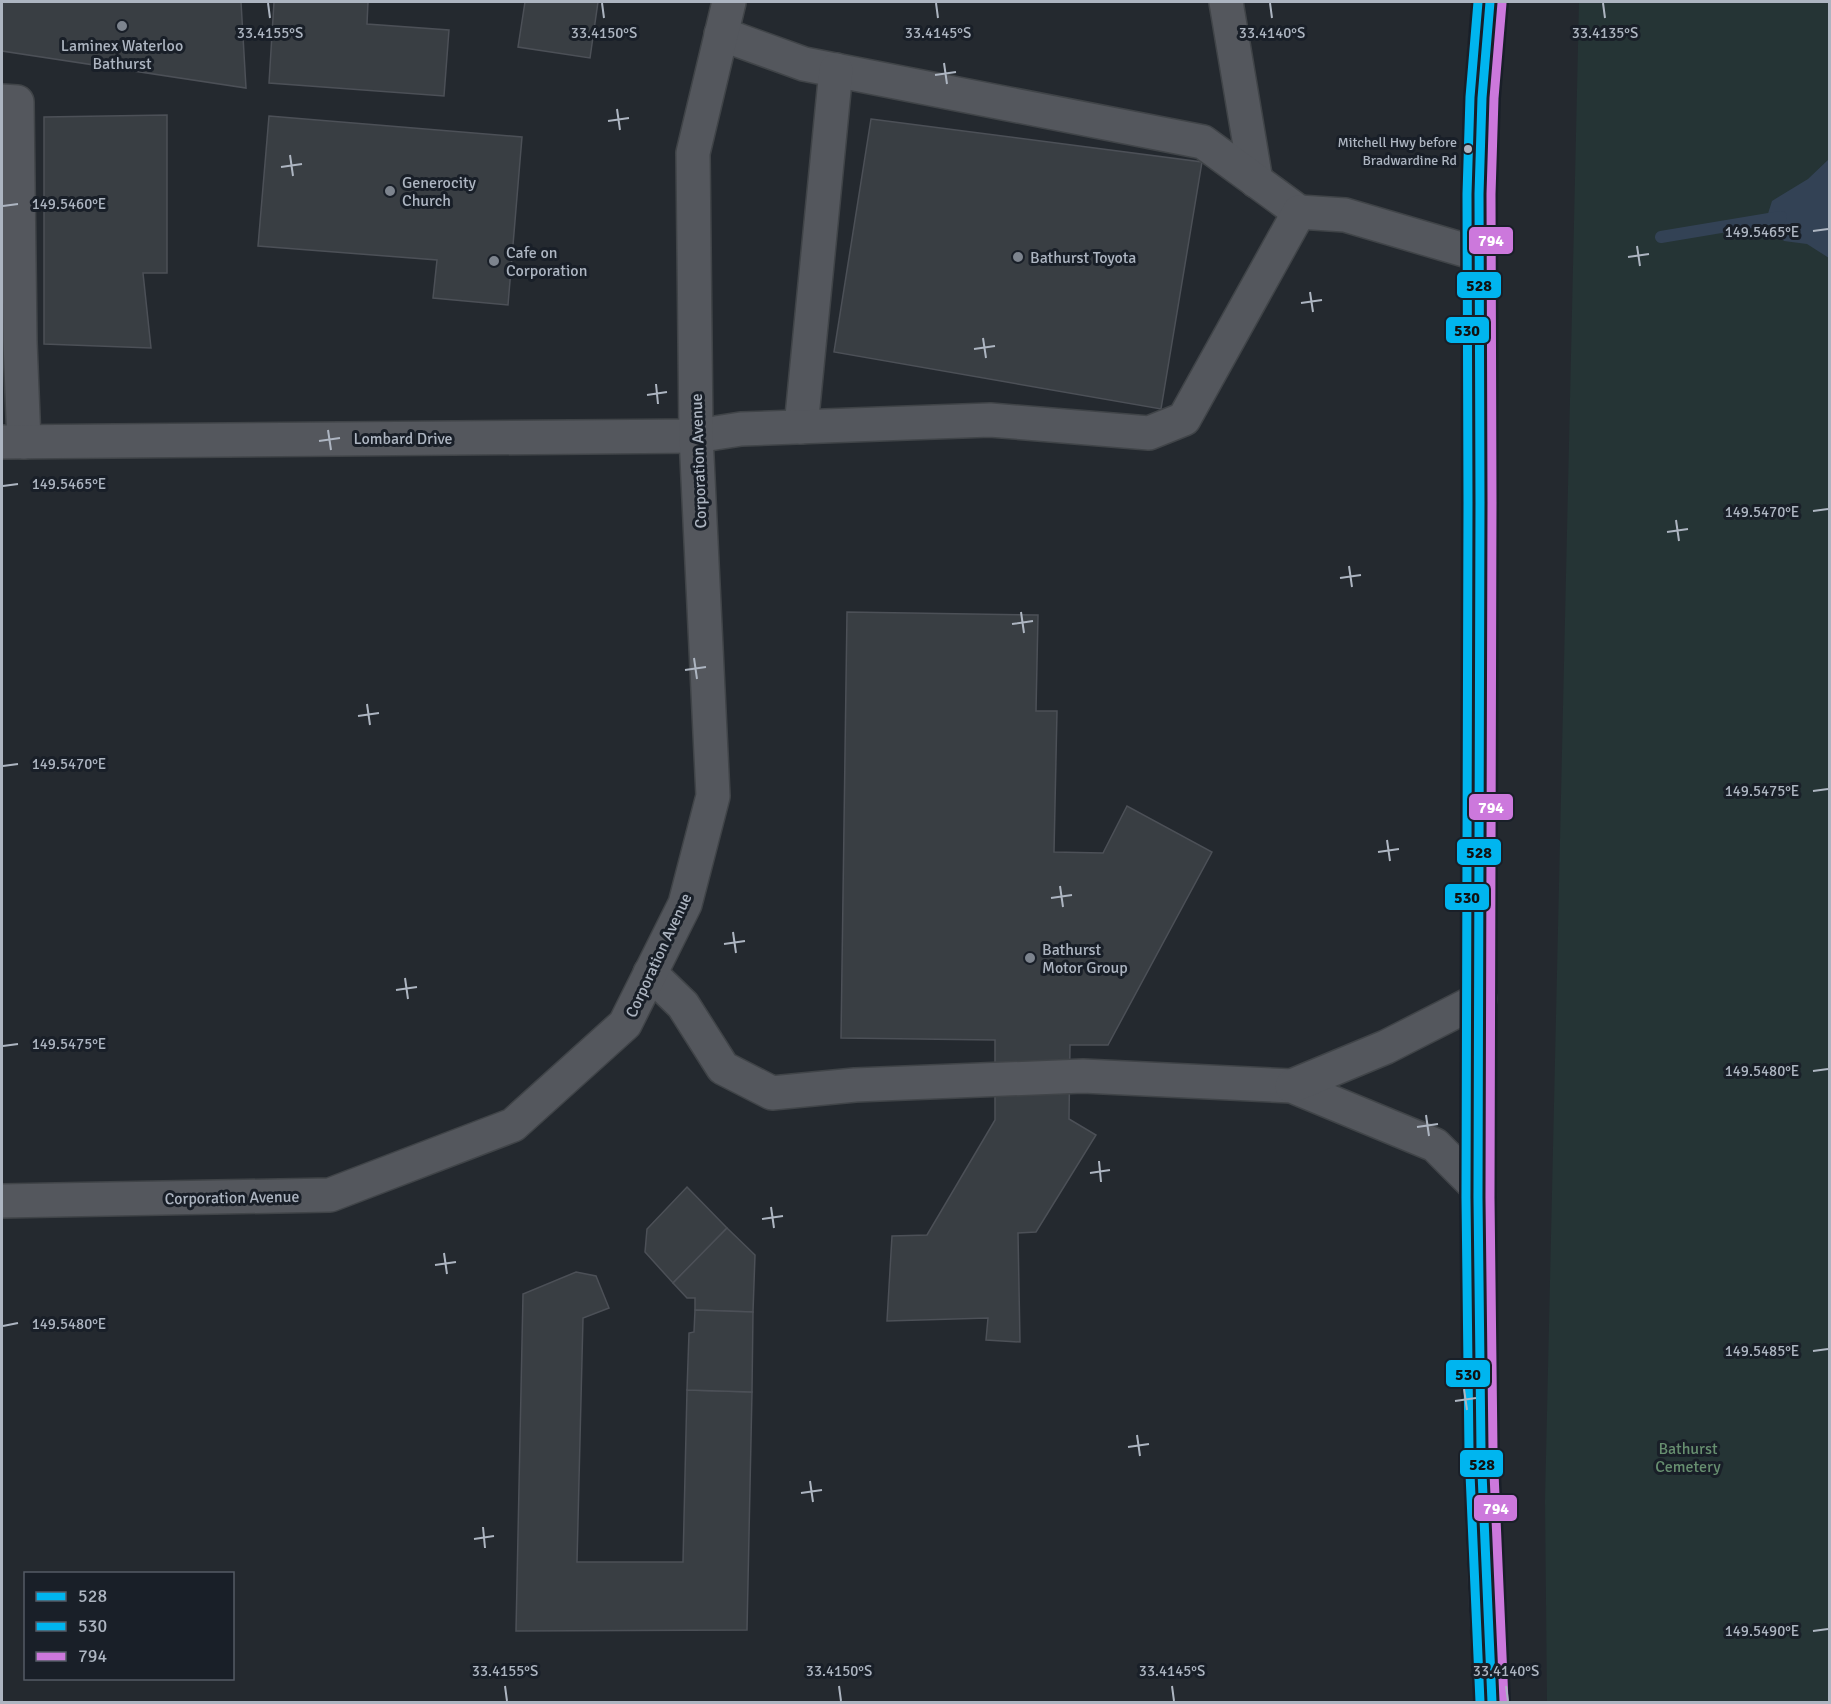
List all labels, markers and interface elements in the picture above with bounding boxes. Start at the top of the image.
marker: Laminex Waterloo Bathurst [115,19,129,33]
text: 33.4155°S [237,24,303,42]
text: 33.4150°S [571,24,637,42]
text: 33.4145°S [905,24,971,42]
text: 33.4140°S [1239,24,1305,42]
text: 33.4135°S [1572,24,1638,42]
place label: Laminex Waterloo Bathurst [61,36,183,74]
place label: Mitchell Hwy before Bradwardine Rd [1338,134,1457,169]
marker: Mitchell Hwy before Bradwardine Rd [1462,143,1474,155]
place label: Generocity Church [402,173,477,211]
marker: Generocity Church [383,184,397,198]
text: 149.5460°E [32,195,106,213]
text: 149.5465°E [1725,223,1799,241]
line badge: 794 [1468,226,1514,255]
text: 794 [1478,231,1504,251]
place label: Cafe on Corporation [506,243,587,281]
place label: Bathurst Toyota [1030,248,1136,268]
marker: Bathurst Toyota [1011,250,1025,264]
marker: Cafe on Corporation [487,254,501,268]
line badge: 528 [1456,271,1502,299]
text: 528 [1466,276,1492,296]
line badge: 530 [1445,316,1490,344]
text: 530 [1454,321,1480,341]
street label: Corporation Avenue [687,393,711,529]
street label: Lombard Drive [353,429,453,449]
text: 149.5465°E [32,475,106,493]
text: 149.5470°E [1725,503,1799,521]
text: 149.5470°E [32,755,106,773]
text: 149.5475°E [1725,782,1799,800]
line badge: 794 [1468,793,1514,821]
text: 794 [1478,798,1504,818]
line badge: 528 [1456,838,1502,866]
text: 528 [1466,843,1492,863]
line badge: 530 [1444,883,1490,911]
text: 530 [1454,888,1480,908]
street label: Corporation Avenue [621,890,696,1021]
place label: Bathurst Motor Group [1042,940,1128,978]
marker: Bathurst Motor Group [1023,951,1037,965]
text: 149.5475°E [32,1035,106,1053]
text: 149.5480°E [1725,1062,1799,1080]
street label: Corporation Avenue [164,1187,300,1209]
text: 149.5480°E [32,1315,106,1333]
text: 149.5485°E [1725,1342,1799,1360]
line badge: 530 [1445,1359,1491,1388]
text: 530 [1455,1365,1481,1385]
park label: Bathurst Cemetery [1655,1439,1721,1477]
line badge: 528 [1459,1449,1504,1478]
text: 528 [1469,1455,1495,1475]
line badge: 794 [1473,1494,1518,1522]
text: 794 [1483,1499,1509,1519]
legend [24,1572,234,1680]
text: 528 [78,1585,107,1607]
text: 530 [78,1615,107,1637]
text: 149.5490°E [1725,1622,1799,1640]
text: 794 [78,1645,107,1667]
text: 33.4155°S [472,1662,538,1680]
text: 33.4150°S [806,1662,872,1680]
text: 33.4145°S [1139,1662,1205,1680]
text: 33.4140°S [1473,1662,1539,1680]

